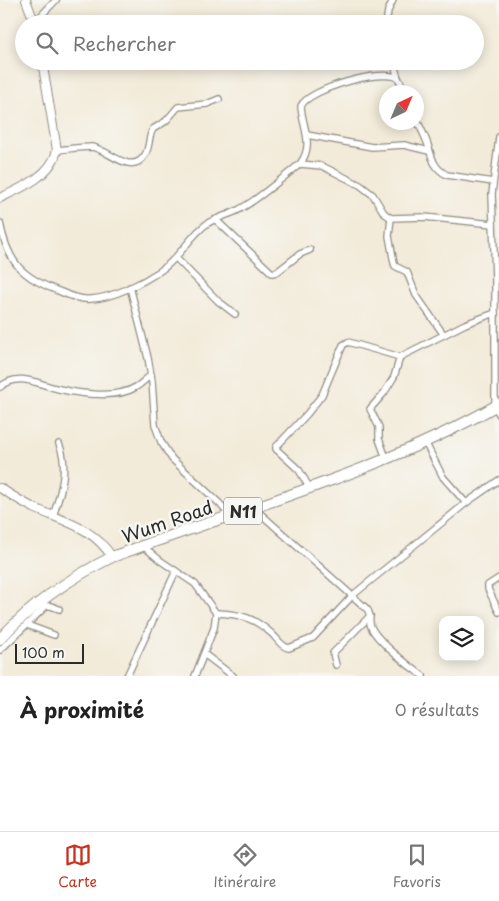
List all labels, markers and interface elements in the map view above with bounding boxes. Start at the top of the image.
search box [15,15,484,70]
icon: search [33,29,61,57]
text: Rechercher [73,29,176,57]
north arrow [379,85,424,130]
street label: Wum Road [118,493,216,549]
road number: N11 [224,498,262,524]
map controls [439,616,484,661]
button: layers [439,616,484,661]
scale bar [15,641,84,664]
text: 100 m [22,642,65,663]
text: À proximité [20,693,144,725]
text: 0 résultats [395,697,479,721]
tab: Carte [58,841,97,892]
tab: Itinéraire [213,841,276,892]
tab: Favoris [393,841,441,892]

